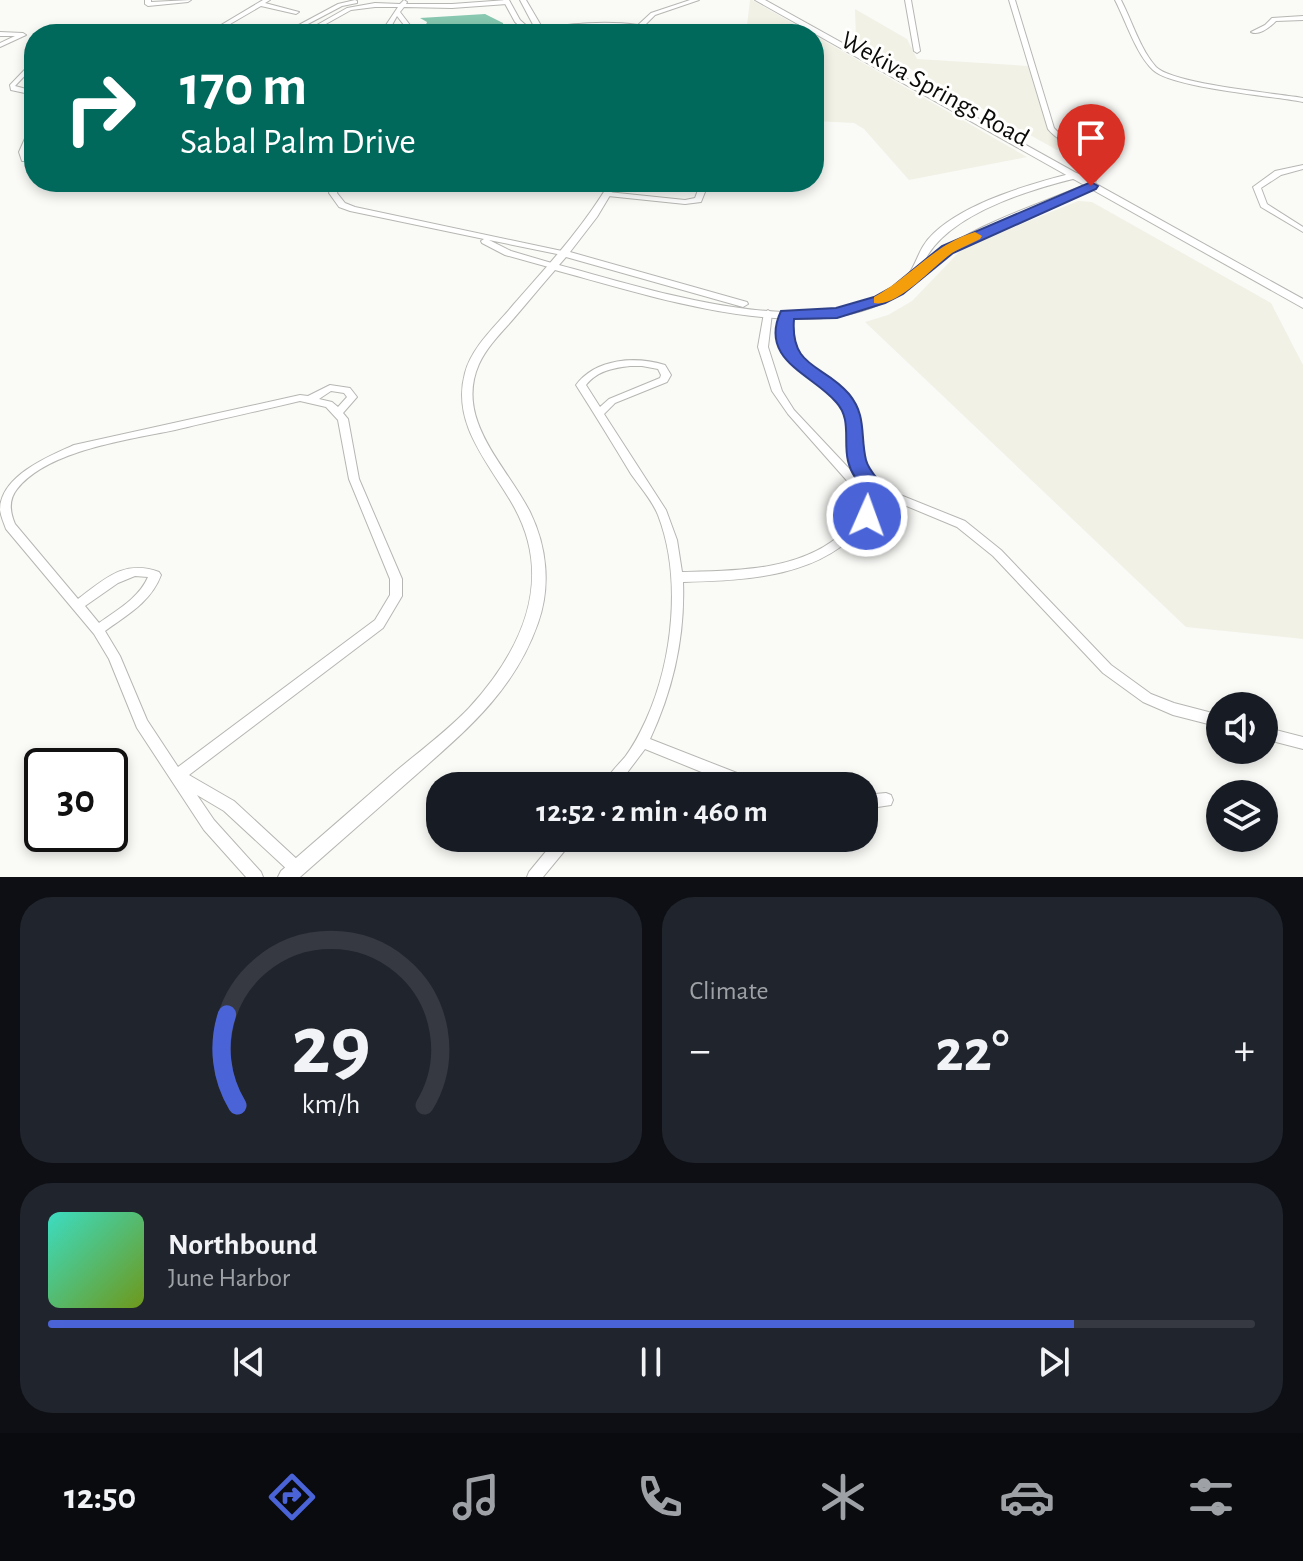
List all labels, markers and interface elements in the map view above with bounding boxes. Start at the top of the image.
street label: Wekiva Springs Road [837,27,1033,151]
icon: right [48,56,152,160]
text: 170 m [180,59,307,115]
pin [1057,104,1125,186]
icon: arrive [1069,116,1113,160]
text: Sabal Palm Drive [180,124,416,160]
position arrow [825,474,909,558]
map controls [1206,692,1278,852]
button: sound [1206,692,1278,764]
speed limit sign: 30 [24,748,128,852]
button: layers [1206,780,1278,852]
text: 12:52 · 2 min · 460 m [536,797,768,827]
text: Climate [690,978,768,1004]
text: 29 [291,1005,370,1089]
text: 22° [935,1022,1009,1082]
text: − [690,1029,711,1073]
text: + [1234,1029,1255,1073]
text: km/h [301,1090,360,1119]
text: Northbound [168,1230,317,1260]
text: June Harbor [168,1265,290,1291]
icon: previous [227,1340,271,1384]
icon: pause [629,1340,673,1384]
icon: next [1032,1340,1076,1384]
icon: directions [264,1469,320,1525]
icon: music [448,1469,504,1525]
icon: phone [632,1469,688,1525]
icon: climate [815,1469,871,1525]
icon: car [999,1469,1055,1525]
icon: filters [1183,1469,1239,1525]
text: 12:50 [64,1479,136,1515]

